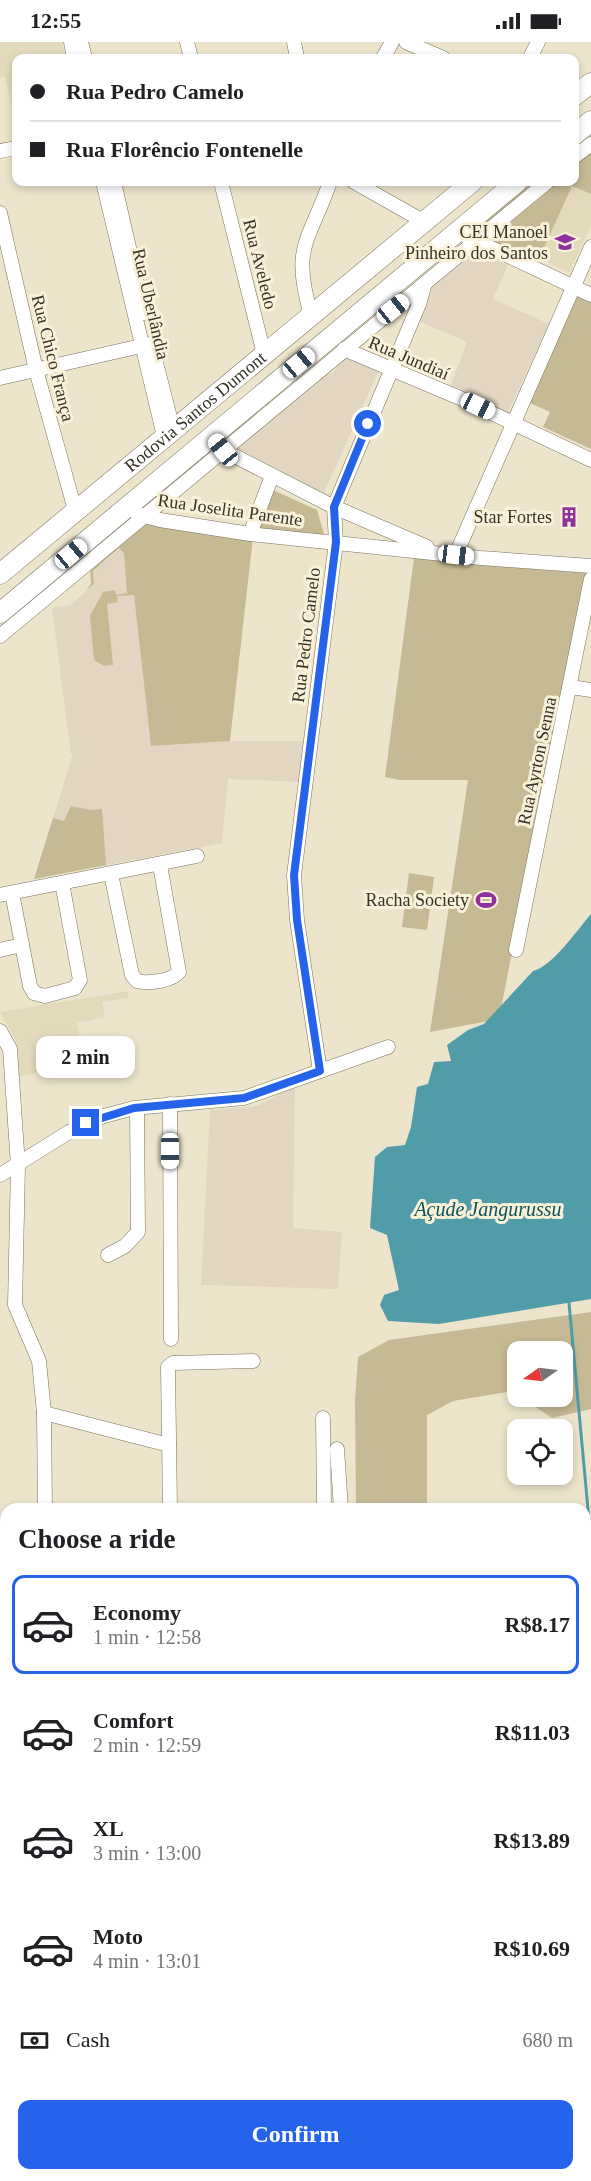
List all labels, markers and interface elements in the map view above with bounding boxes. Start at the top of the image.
text: 12:55 [30,8,81,33]
text: Rua Pedro Camelo [66,79,244,104]
text: Rua Florêncio Fontenelle [66,137,303,162]
street label: Rua Aveledo [239,217,281,311]
place label: CEI Manoel Pinheiro dos Santos [405,222,548,263]
school or university icon: CEI Manoel Pinheiro dos Santos [553,230,577,254]
street label: Rua Uberlândia [128,246,174,362]
car [373,291,413,327]
street label: Rua Chico França [28,293,78,423]
street label: Rua Jundiaí [366,332,452,384]
car [279,345,319,381]
street label: Rodovia Santos Dumont [121,347,270,476]
car [458,390,498,422]
route start [354,410,381,437]
car [205,430,241,470]
street label: Rua Joselita Parente [156,490,304,530]
building icon: Star Fortes [557,505,581,529]
place label: Star Fortes [474,507,552,527]
car [51,536,91,572]
car [437,544,475,566]
street label: Rua Pedro Camelo [288,566,324,704]
street label: Rua Ayrton Senna [514,695,560,827]
sports icon: Racha Society [474,888,498,912]
place label: Racha Society [366,890,469,910]
callout: 2 min [36,1036,136,1078]
text: 2 min [61,1046,110,1068]
route end [72,1109,99,1136]
car [161,1133,179,1169]
water label: Açude Jangurussu [412,1198,562,1221]
north arrow [507,1341,573,1407]
map controls [507,1341,573,1485]
button: locate [507,1419,573,1485]
text: Choose a ride [18,1524,176,1554]
icon: car [21,1598,75,1652]
text: Economy [93,1600,181,1625]
text: R$8.17 [505,1612,570,1637]
text: 1 min · 12:58 [93,1626,201,1648]
icon: car [21,1706,75,1760]
text: Comfort [93,1708,174,1733]
text: R$11.03 [495,1720,570,1745]
text: 2 min · 12:59 [93,1734,201,1756]
icon: car [21,1814,75,1868]
text: XL [93,1816,124,1841]
text: R$13.89 [494,1828,570,1853]
text: 3 min · 13:00 [93,1842,201,1864]
icon: car [21,1922,75,1976]
text: Moto [93,1924,143,1949]
text: R$10.69 [494,1936,570,1961]
text: 4 min · 13:01 [93,1950,201,1972]
icon: cash [18,2024,51,2057]
text: Cash [66,2027,110,2052]
text: 680 m [522,2029,573,2051]
button: Confirm [18,2100,573,2169]

